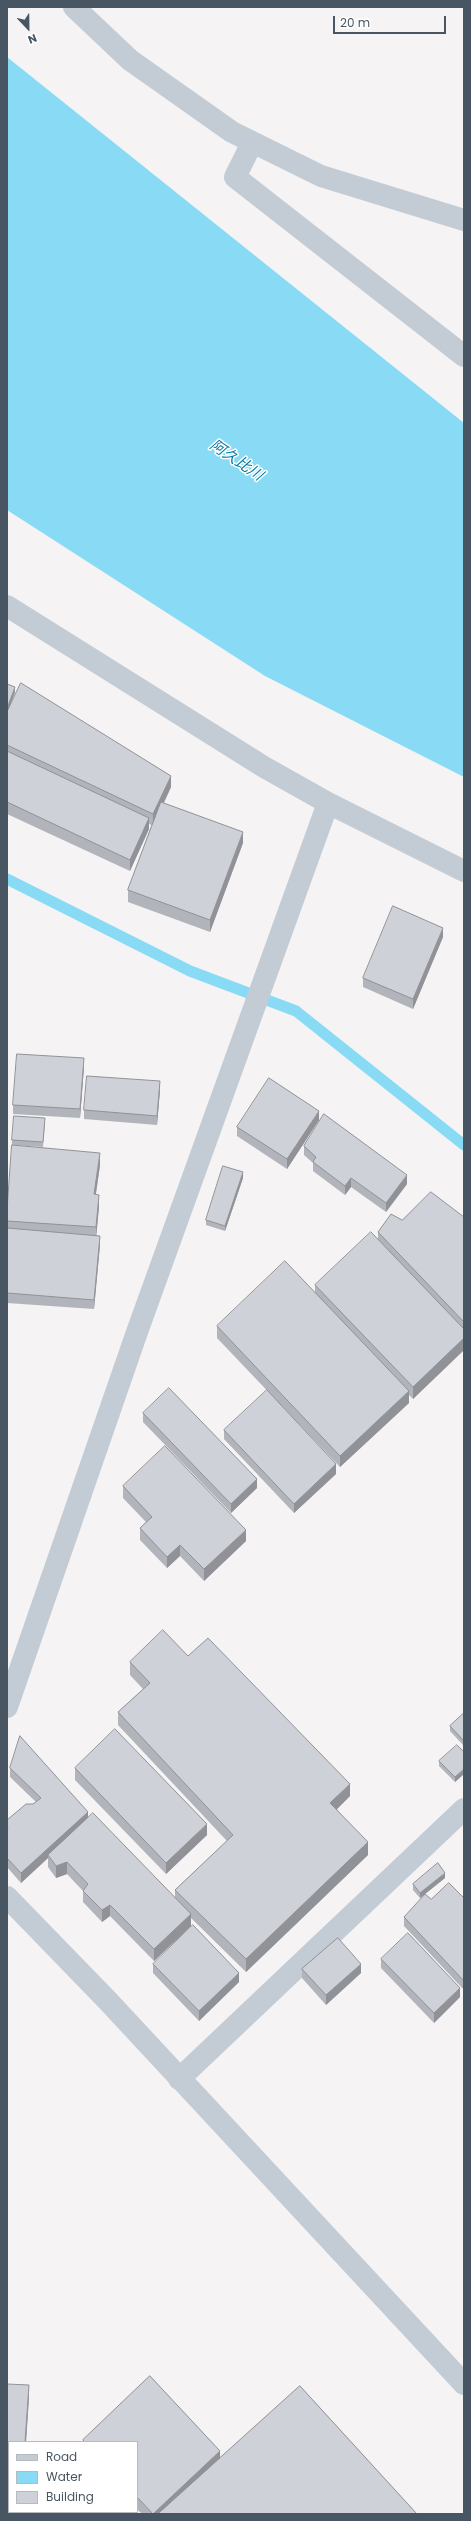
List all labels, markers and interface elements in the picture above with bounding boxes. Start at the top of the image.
north arrow [8,8,48,48]
scale bar [335,8,448,34]
text: 20 m [340,14,370,31]
text: N [26,30,39,48]
water label: 阿久比川 [206,437,266,485]
legend [8,2441,138,2513]
text: Road [46,2448,77,2465]
text: Water [46,2468,82,2485]
text: Building [46,2488,94,2505]

